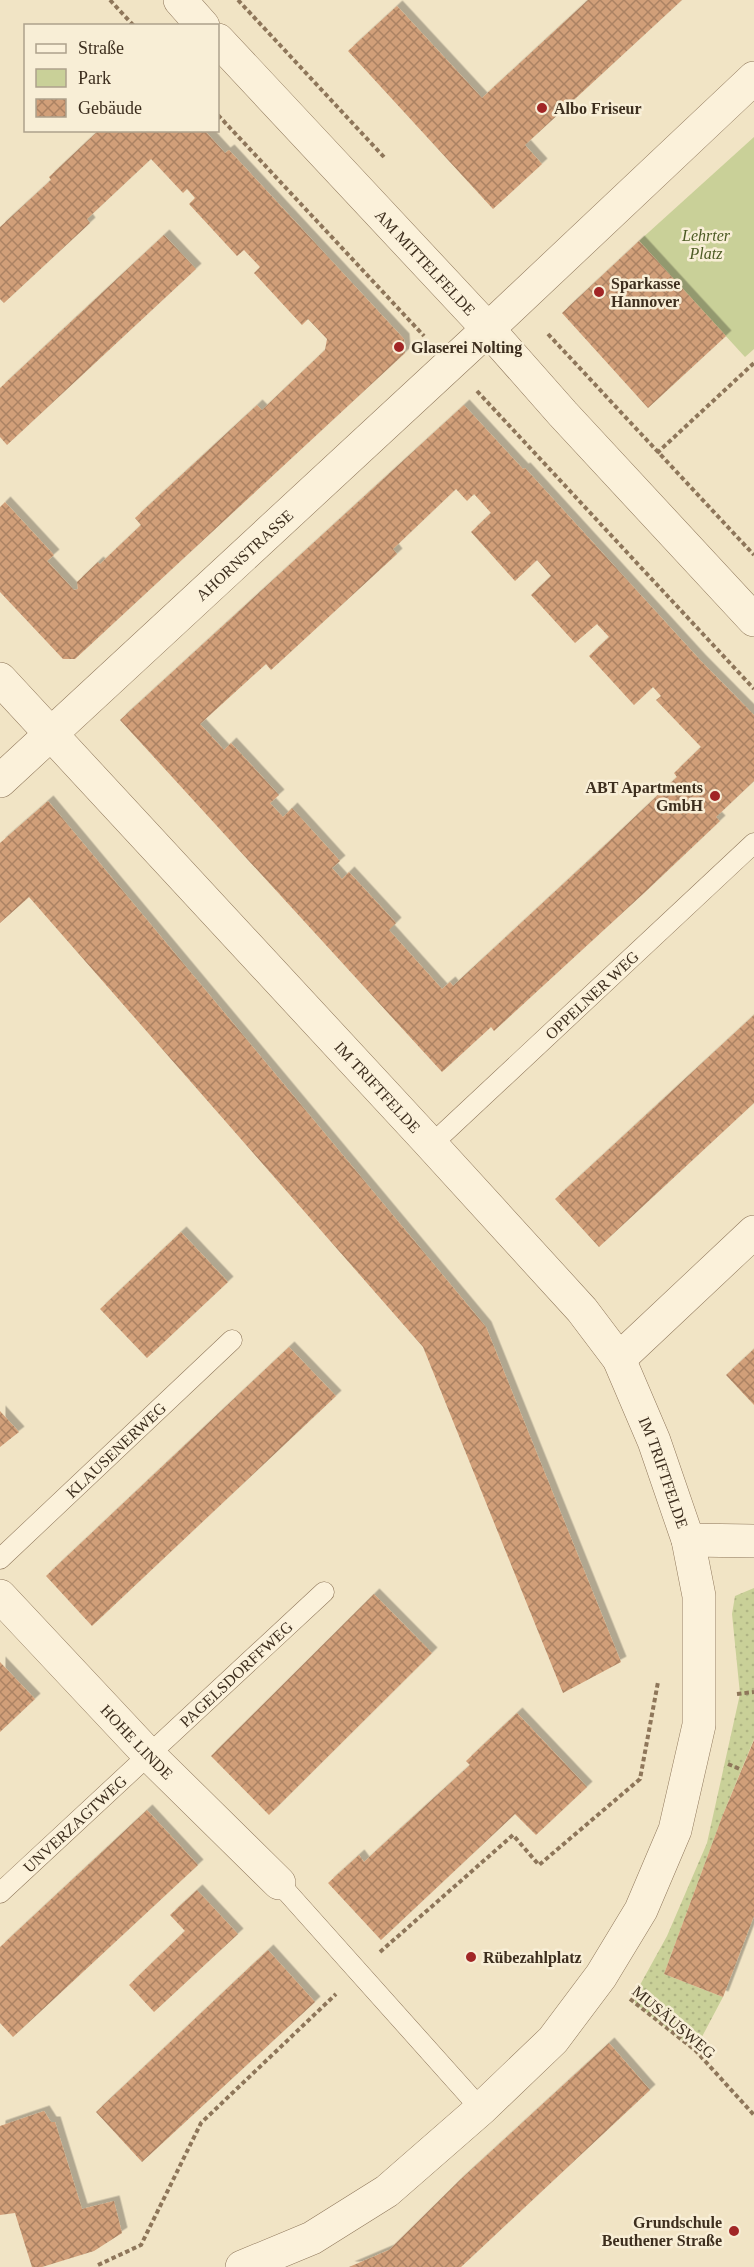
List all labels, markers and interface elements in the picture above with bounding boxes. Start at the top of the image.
legend [24,24,219,132]
text: Straße [78,38,124,58]
text: Park [78,68,111,88]
text: Gebäude [78,98,142,118]
place label: Albo Friseur [554,100,642,117]
marker: Albo Friseur [535,101,549,115]
street label: AM MITTELFELDE [372,206,479,318]
park label: Lehrter Platz [681,227,731,262]
place label: Sparkasse Hannover [611,275,680,310]
marker: Sparkasse Hannover [592,285,606,299]
place label: Glaserei Nolting [411,339,522,357]
marker: Glaserei Nolting [392,340,406,354]
street label: AHORNSTRASSE [193,506,296,604]
place label: ABT Apartments GmbH [586,779,704,814]
marker: ABT Apartments GmbH [708,789,722,803]
street label: OPPELNER WEG [542,947,642,1042]
street label: IM TRIFTFELDE [332,1038,424,1136]
street label: KLAUSENERWEG [62,1398,169,1501]
street label: IM TRIFTFELDE [636,1414,692,1531]
street label: PAGELSDORFFWEG [176,1617,296,1730]
street label: HOHE LINDE [98,1701,177,1782]
street label: UNVERZAGTWEG [20,1771,130,1876]
place label: Rübezahlplatz [483,1949,582,1967]
marker: Rübezahlplatz [464,1950,478,1964]
street label: MUSÄUSWEG [629,1982,719,2062]
place label: Grundschule Beuthener Straße [602,2214,722,2249]
marker: Grundschule Beuthener Straße [727,2224,741,2238]

